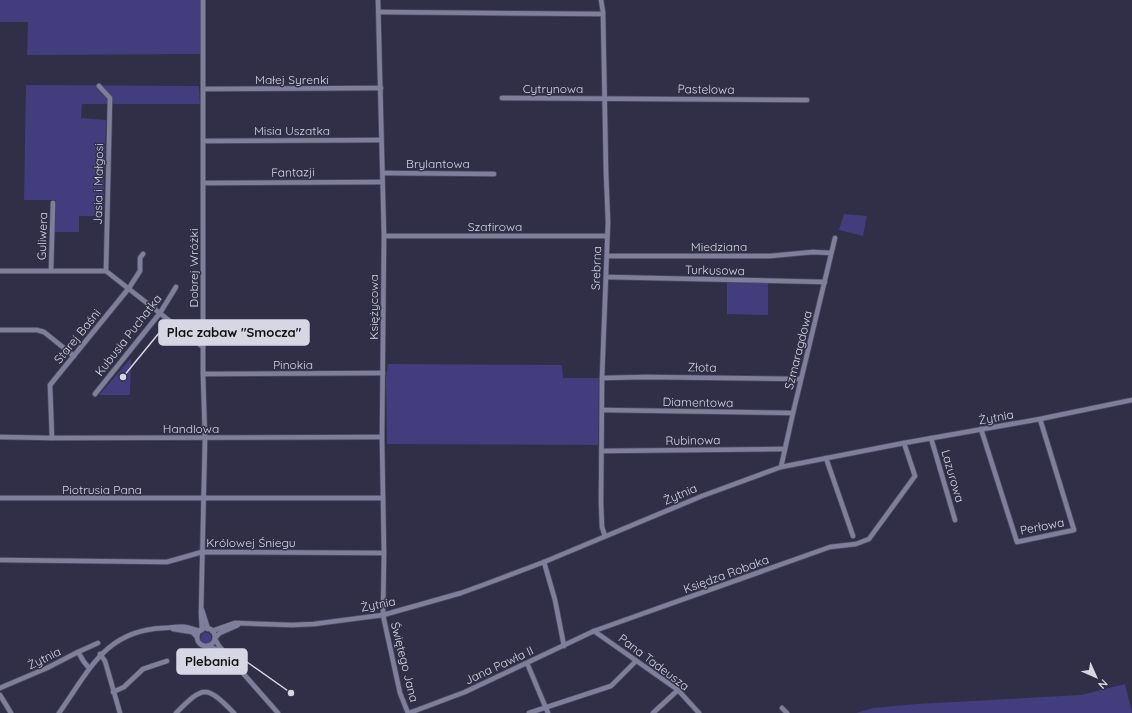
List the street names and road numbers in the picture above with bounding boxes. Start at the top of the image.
street label: Małej Syrenki [255,72,329,87]
street label: Cytrynowa [523,81,583,96]
street label: Pastelowa [677,81,735,97]
street label: Misia Uszatka [254,123,330,138]
street label: Jasia i Małgosi [90,143,106,225]
street label: Brylantowa [406,156,470,171]
street label: Fantazji [271,164,315,180]
street label: Guliwera [34,212,50,260]
street label: Szafirowa [468,219,522,234]
street label: Dobrej Wróżki [186,228,201,308]
street label: Miedziana [691,239,747,254]
street label: Srebrna [588,246,604,290]
street label: Turkusowa [685,262,745,278]
street label: Księżycowa [366,274,381,340]
street label: Kubusia Puchatka [91,291,165,379]
street label: Starej Baśni [50,306,104,366]
street label: Szmaragdowa [781,309,815,391]
street label: Pinokia [273,357,313,372]
street label: Złota [687,359,717,375]
street label: Diamentowa [663,394,733,410]
street label: Żytnia [977,407,1015,427]
street label: Handlowa [163,421,219,436]
street label: Rubinowa [665,432,721,448]
street label: Lazurowa [938,448,968,504]
street label: Żytnia [661,480,699,508]
street label: Piotrusia Pana [62,482,142,497]
street label: Perłowa [1019,514,1065,538]
street label: Królowej Śniegu [206,535,296,550]
street label: Księdza Robaka [681,552,771,596]
street label: Żytnia [359,593,397,615]
street label: Świętego Jana [388,620,422,704]
street label: Pana Tadeusza [616,631,692,693]
street label: Jana Pawła II [462,643,536,687]
street label: Żytnia [25,644,63,672]

